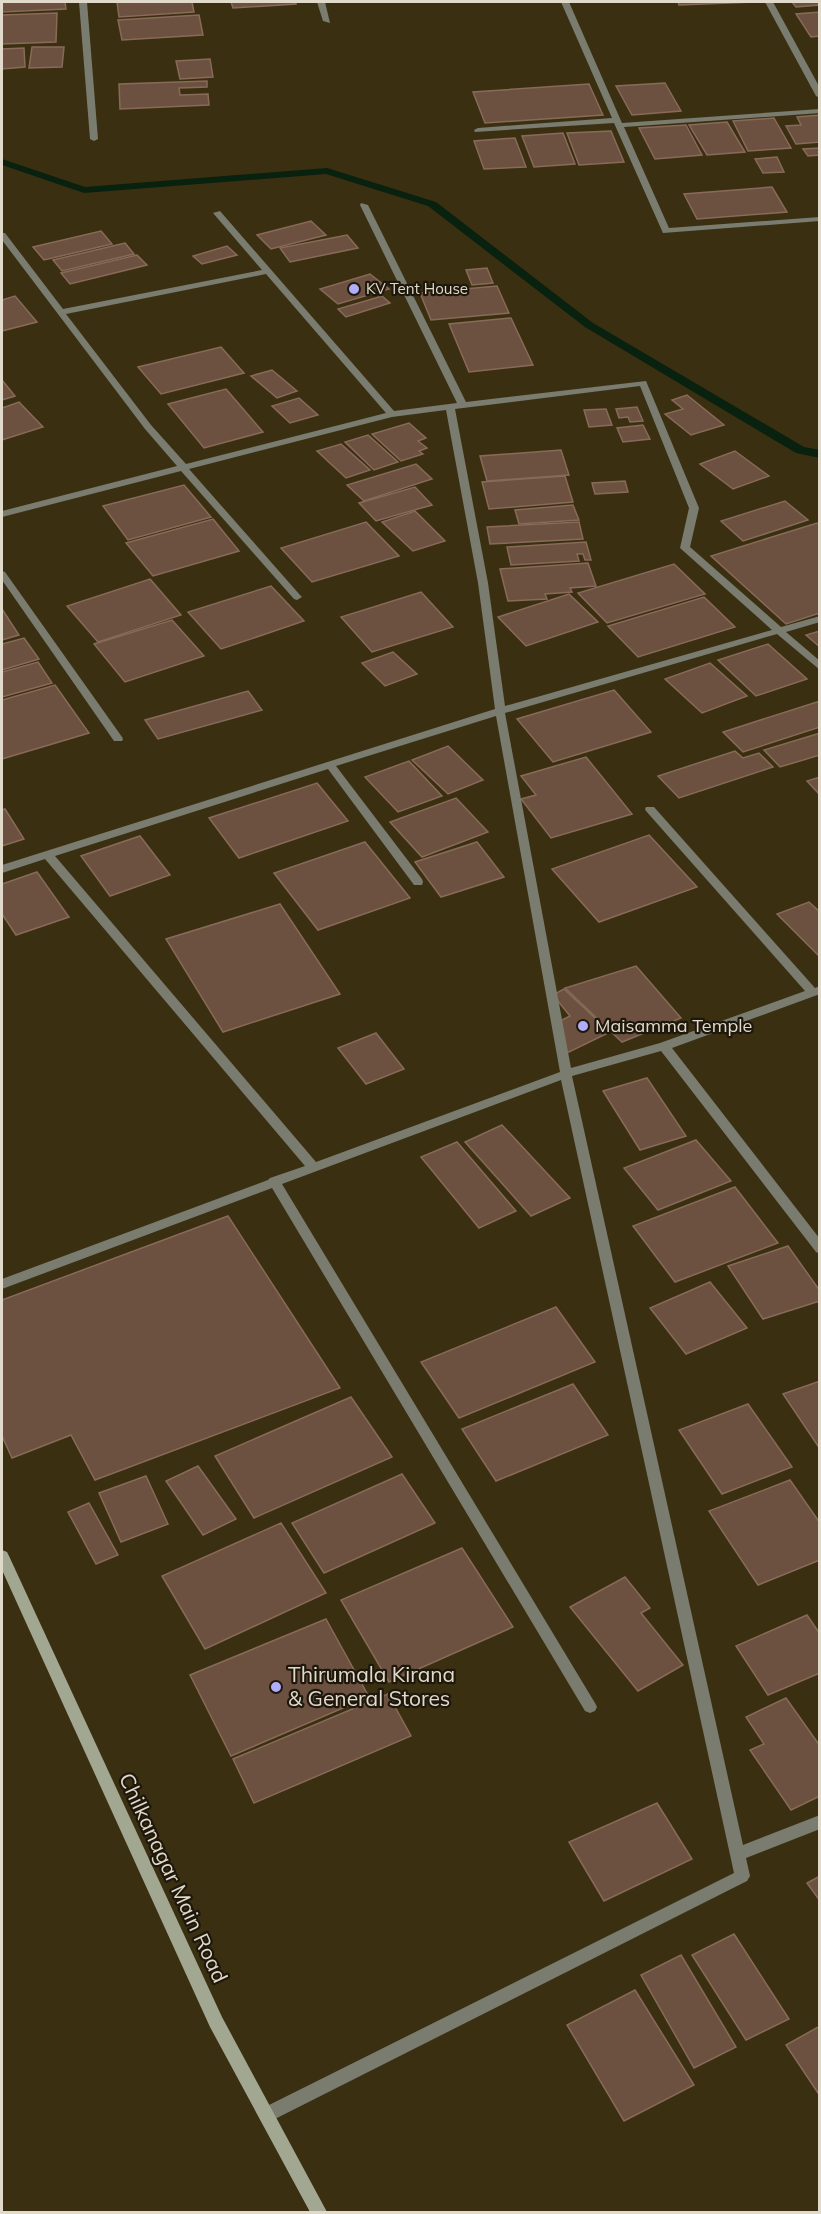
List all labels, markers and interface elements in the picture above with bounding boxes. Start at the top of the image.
place label: KV Tent House [366,279,468,298]
marker: KV Tent House [347,282,361,296]
place label: Maisamma Temple [595,1014,752,1037]
marker: Maisamma Temple [576,1019,590,1033]
place label: Thirumala Kirana & General Stores [288,1661,455,1711]
marker: Thirumala Kirana & General Stores [269,1680,283,1694]
street label: Chilkanagar Main Road [114,1769,234,1986]

